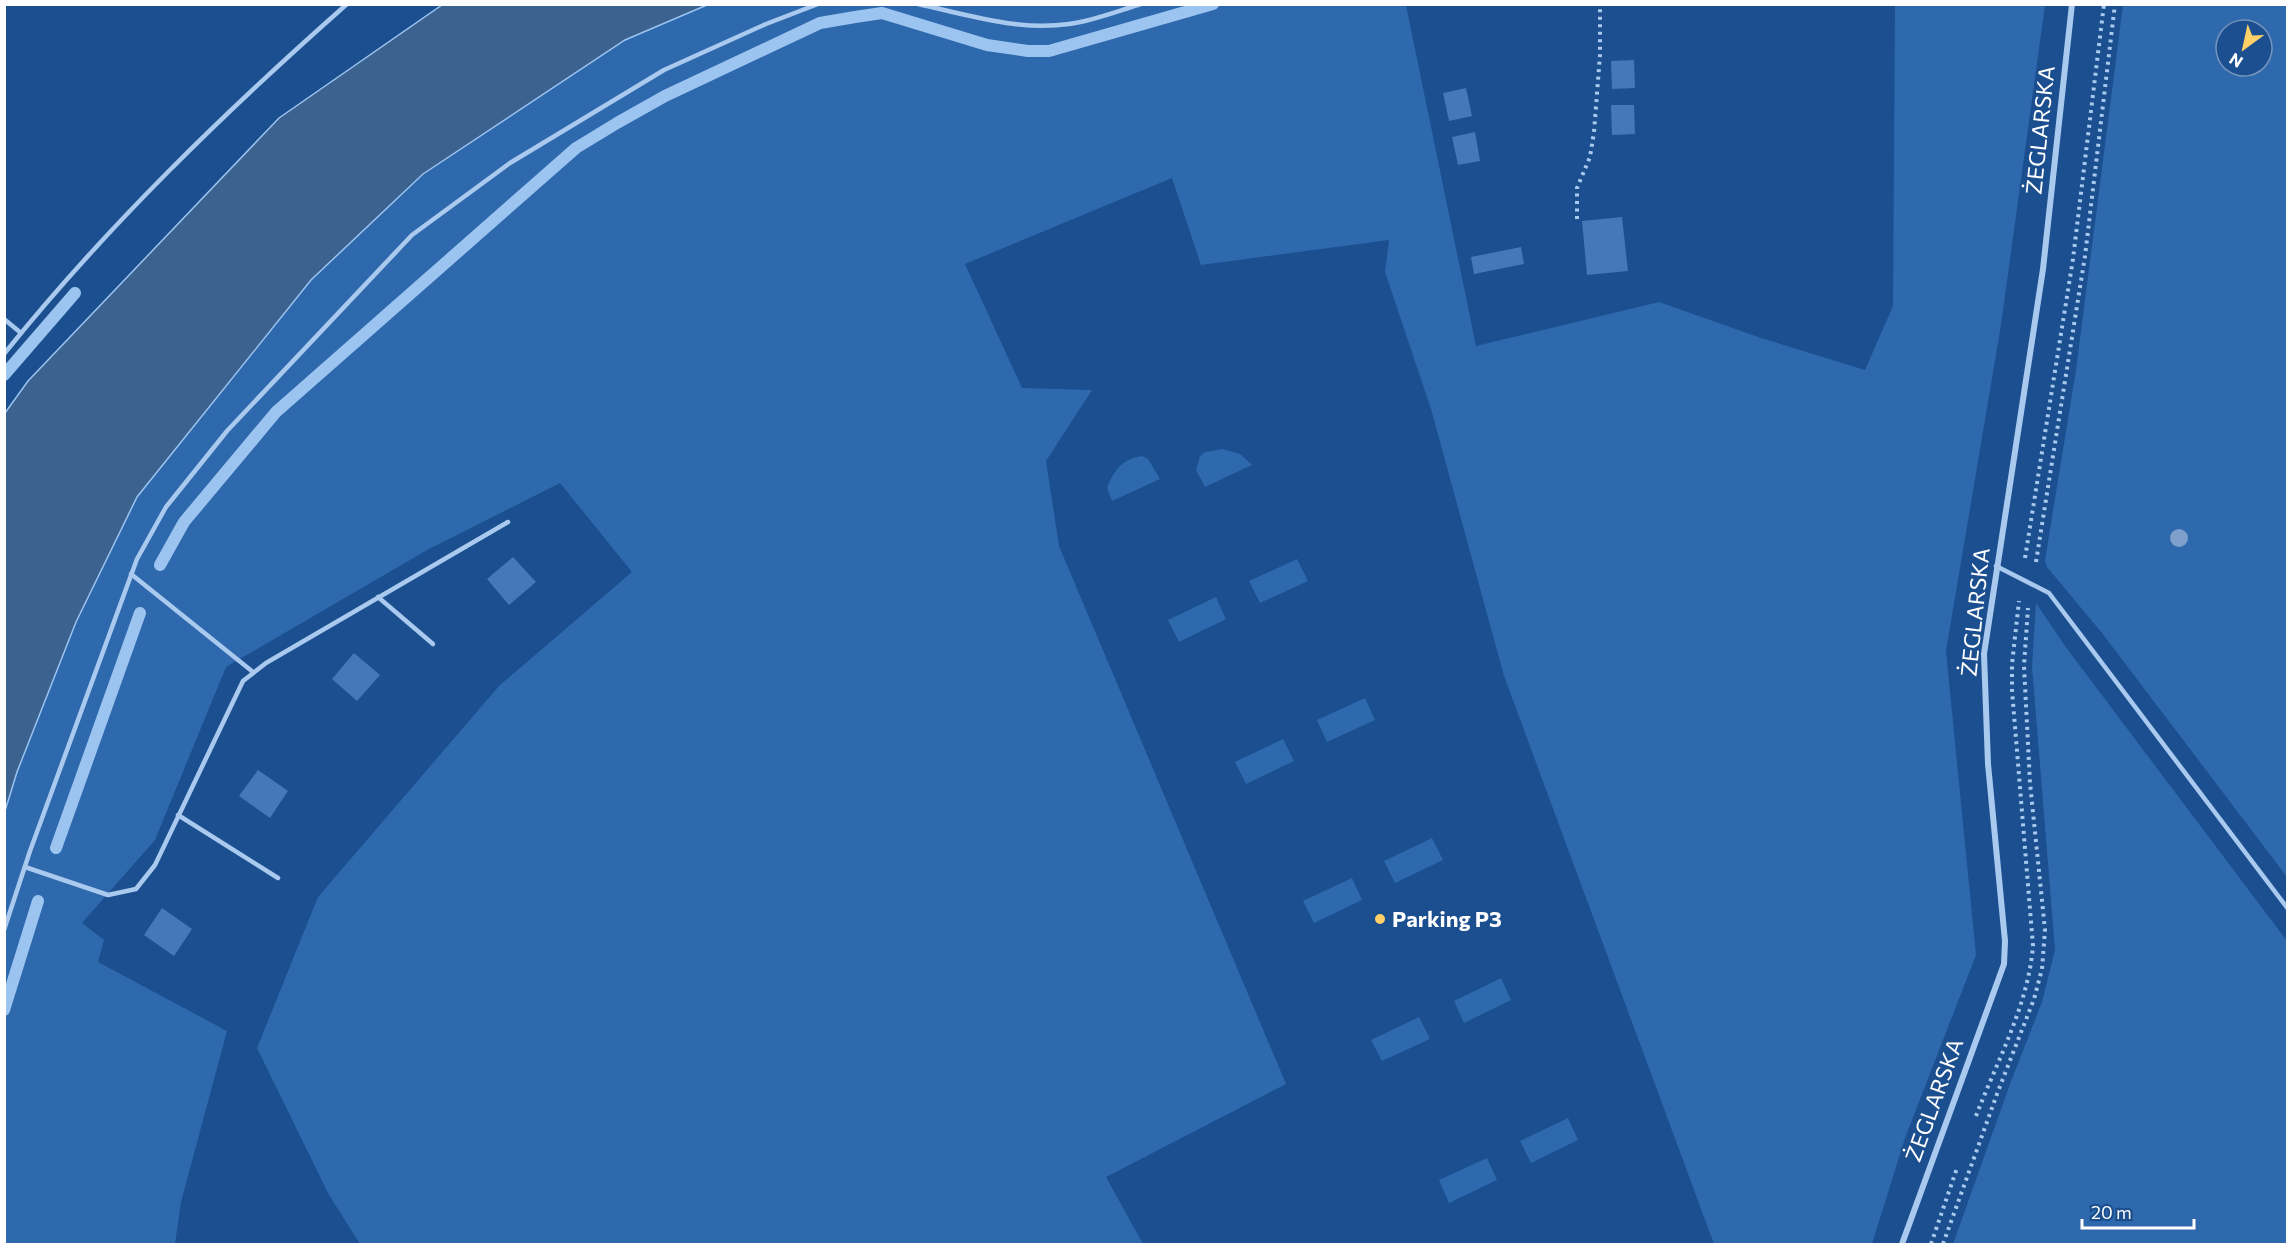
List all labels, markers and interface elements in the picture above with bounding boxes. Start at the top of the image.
north arrow [2214,18,2274,78]
text: N [2225,50,2246,72]
street label: ŻEGLARSKA [2019,64,2060,196]
street label: ŻEGLARSKA [1954,546,1995,678]
place label: Parking P3 [1392,905,1502,932]
marker: Parking P3 [1373,912,1387,926]
street label: ŻEGLARSKA [1899,1034,1968,1165]
scale bar [2082,1192,2194,1230]
text: 20 m [2091,1201,2132,1223]

